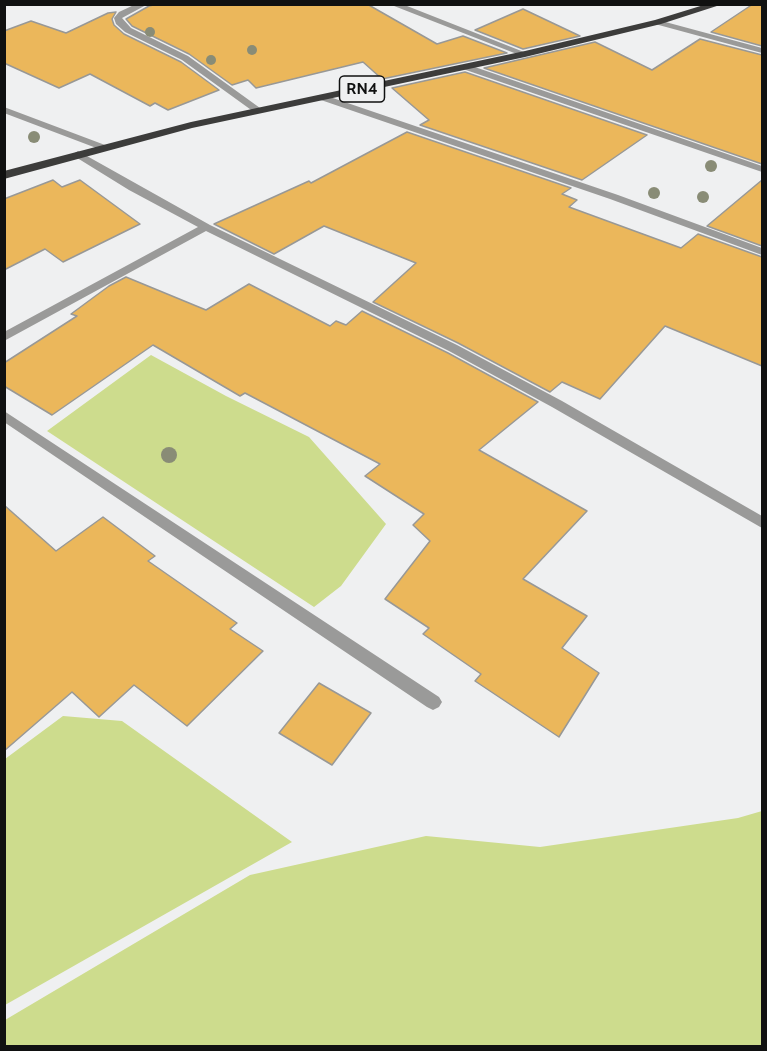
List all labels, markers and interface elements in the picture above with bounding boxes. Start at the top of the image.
road number: RN4 [340,76,385,102]

